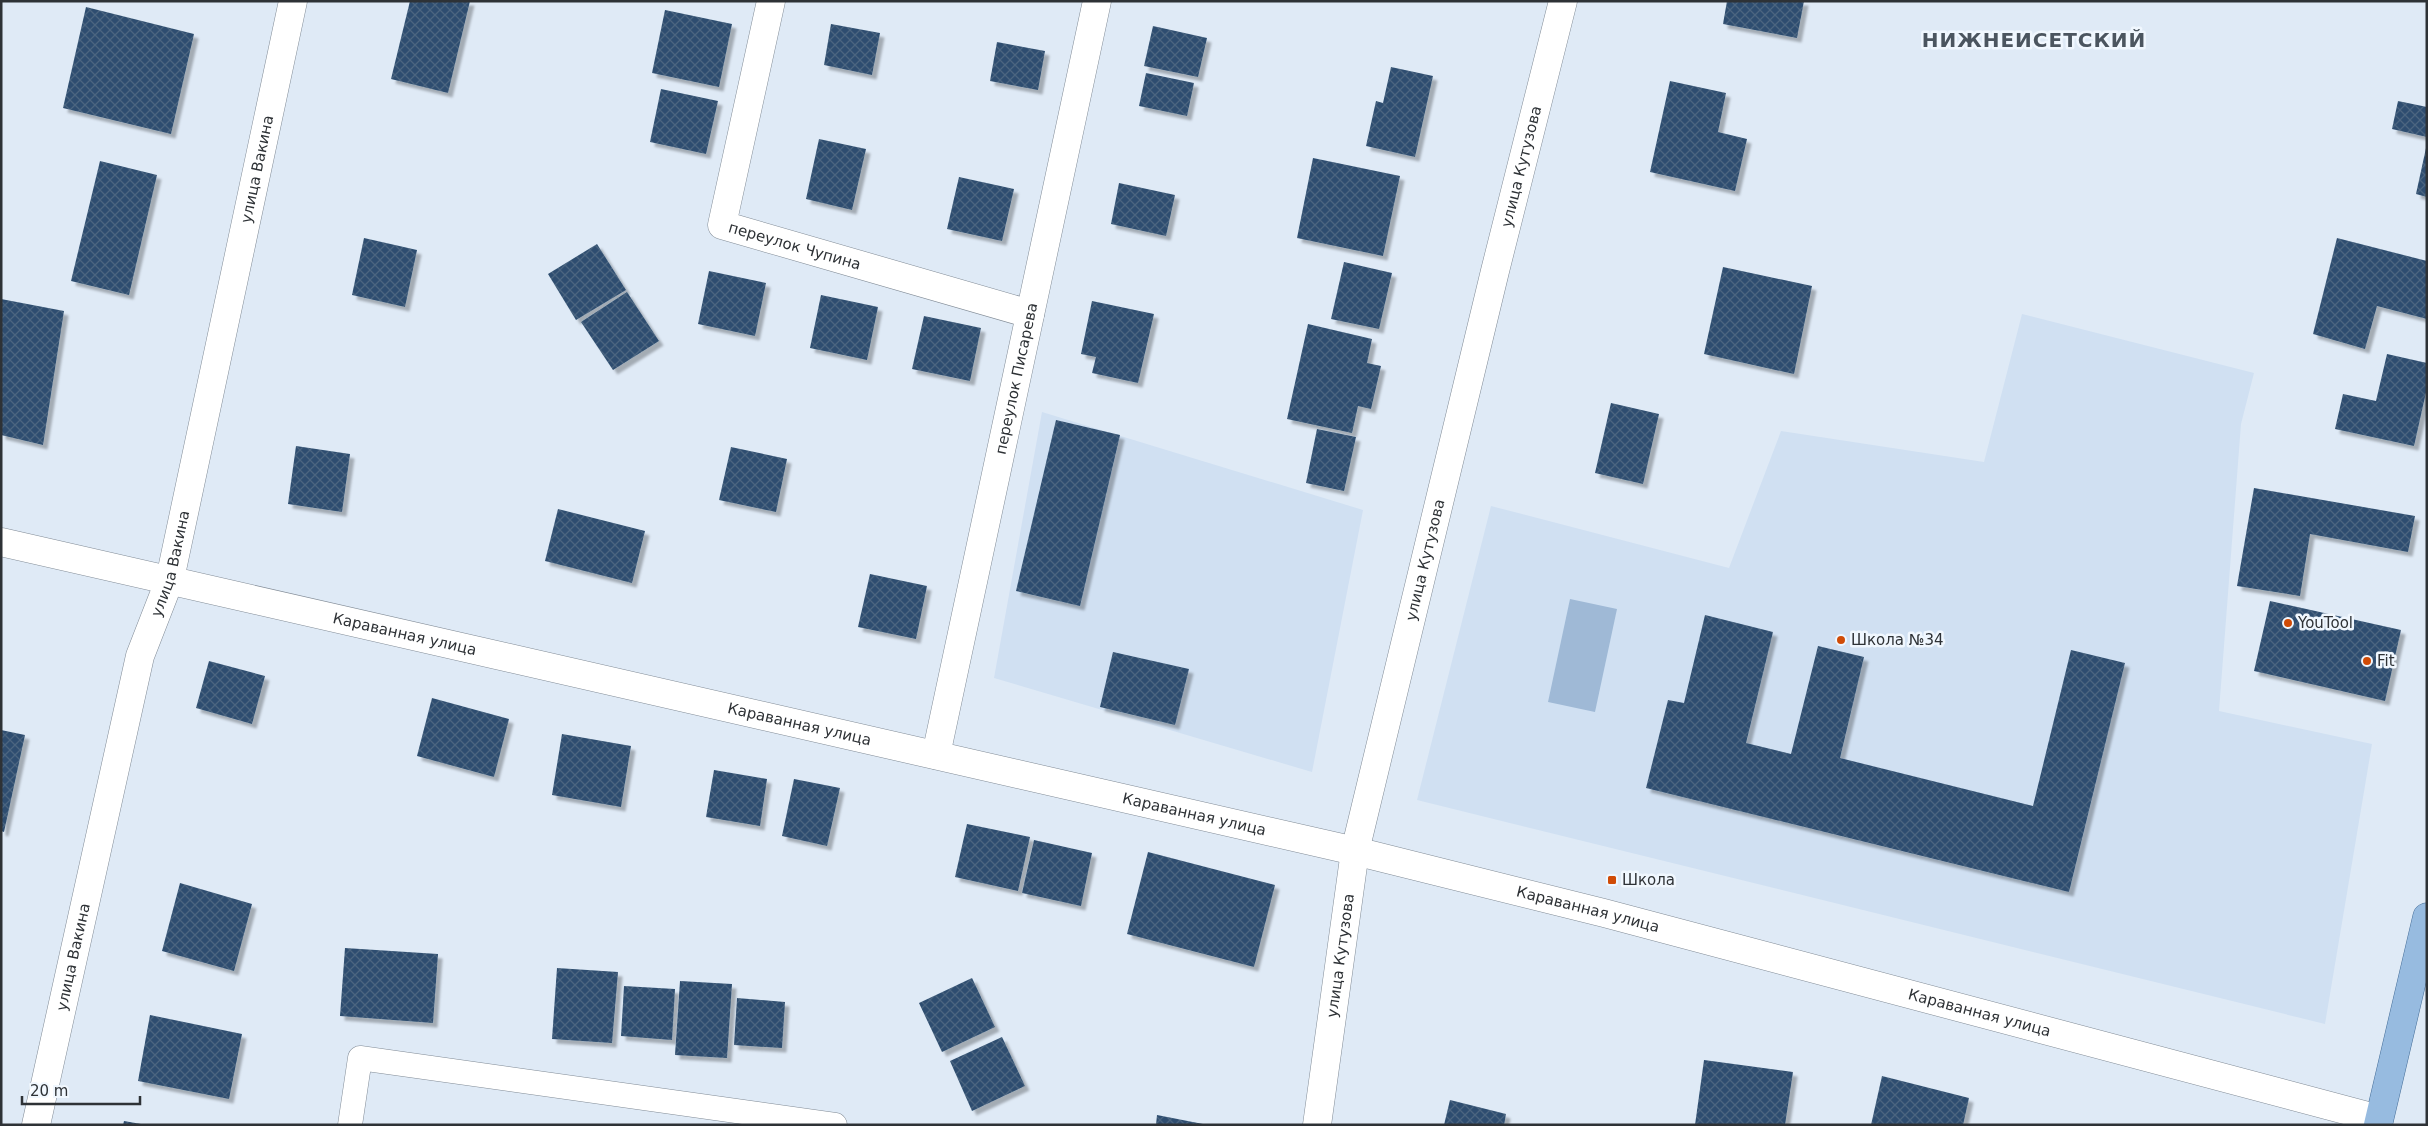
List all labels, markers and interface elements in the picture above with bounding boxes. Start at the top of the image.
district label: НИЖНЕИСЕТСКИЙ [1922,28,2146,52]
street label: улица Кутузова [1497,104,1545,229]
street label: улица Вакина [237,114,277,225]
street label: переулок Чупина [726,218,863,274]
street label: переулок Писарева [991,301,1041,456]
street label: улица Кутузова [1402,497,1449,623]
street label: улица Вакина [147,509,193,619]
street label: Караванная улица [331,609,478,659]
place label: YouTool [2297,614,2353,632]
marker: YouTool [2282,617,2294,629]
place label: Школа №34 [1851,631,1944,649]
marker: Школа №34 [1835,634,1847,646]
place label: Fit [2377,652,2395,670]
marker: Fit [2361,655,2373,667]
street label: Караванная улица [726,699,873,749]
street label: Караванная улица [1121,789,1268,839]
place label: Школа [1622,871,1675,889]
marker: Школа [1606,874,1618,886]
street label: Караванная улица [1515,883,1661,936]
street label: улица Кутузова [1323,893,1358,1019]
street label: улица Вакина [53,902,94,1013]
street label: Караванная улица [1906,985,2053,1040]
scale bar [22,1074,140,1106]
text: 20 m [30,1082,68,1100]

